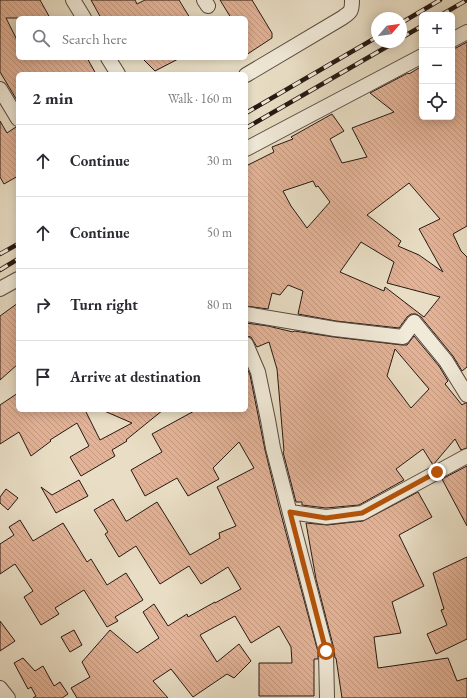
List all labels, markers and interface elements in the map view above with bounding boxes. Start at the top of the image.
north arrow [371,12,407,48]
map controls [419,12,455,120]
button: + [419,12,455,48]
search box [16,16,248,60]
icon: search [30,27,52,49]
text: Search here [62,29,127,48]
button: − [419,48,455,84]
button: locate [419,84,455,120]
text: 2 min [32,87,73,109]
text: Walk · 160 m [168,90,232,107]
icon: ahead [32,150,54,172]
text: Continue [70,151,130,170]
text: 30 m [207,152,232,169]
icon: ahead [32,222,54,244]
text: Continue [70,223,130,242]
text: 50 m [207,224,232,241]
icon: right [32,294,54,316]
text: Turn right [70,295,138,314]
text: 80 m [207,296,232,313]
icon: arrive [32,366,54,388]
text: Arrive at destination [70,367,201,386]
route end [428,463,446,481]
route start [317,642,335,660]

